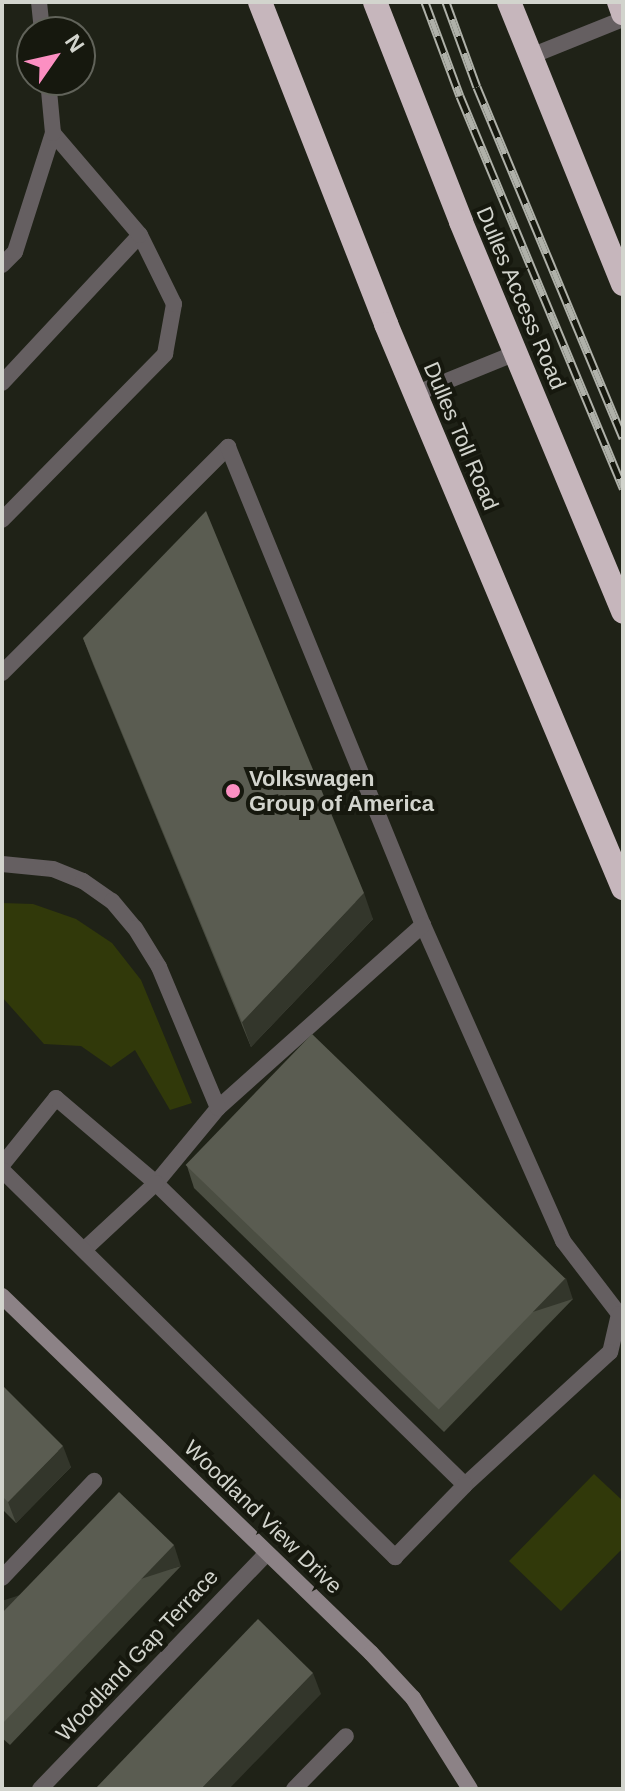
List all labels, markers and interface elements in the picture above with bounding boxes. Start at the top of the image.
north arrow [16,16,96,96]
text: N [60,30,89,57]
street label: Dulles Access Road [470,202,572,394]
street label: Dulles Toll Road [418,358,504,514]
place label: Volkswagen Group of America [249,765,435,816]
marker: Volkswagen Group of America [224,782,242,800]
street label: Woodland View Drive [178,1435,348,1599]
street label: Woodland Gap Terrace [50,1563,224,1747]

